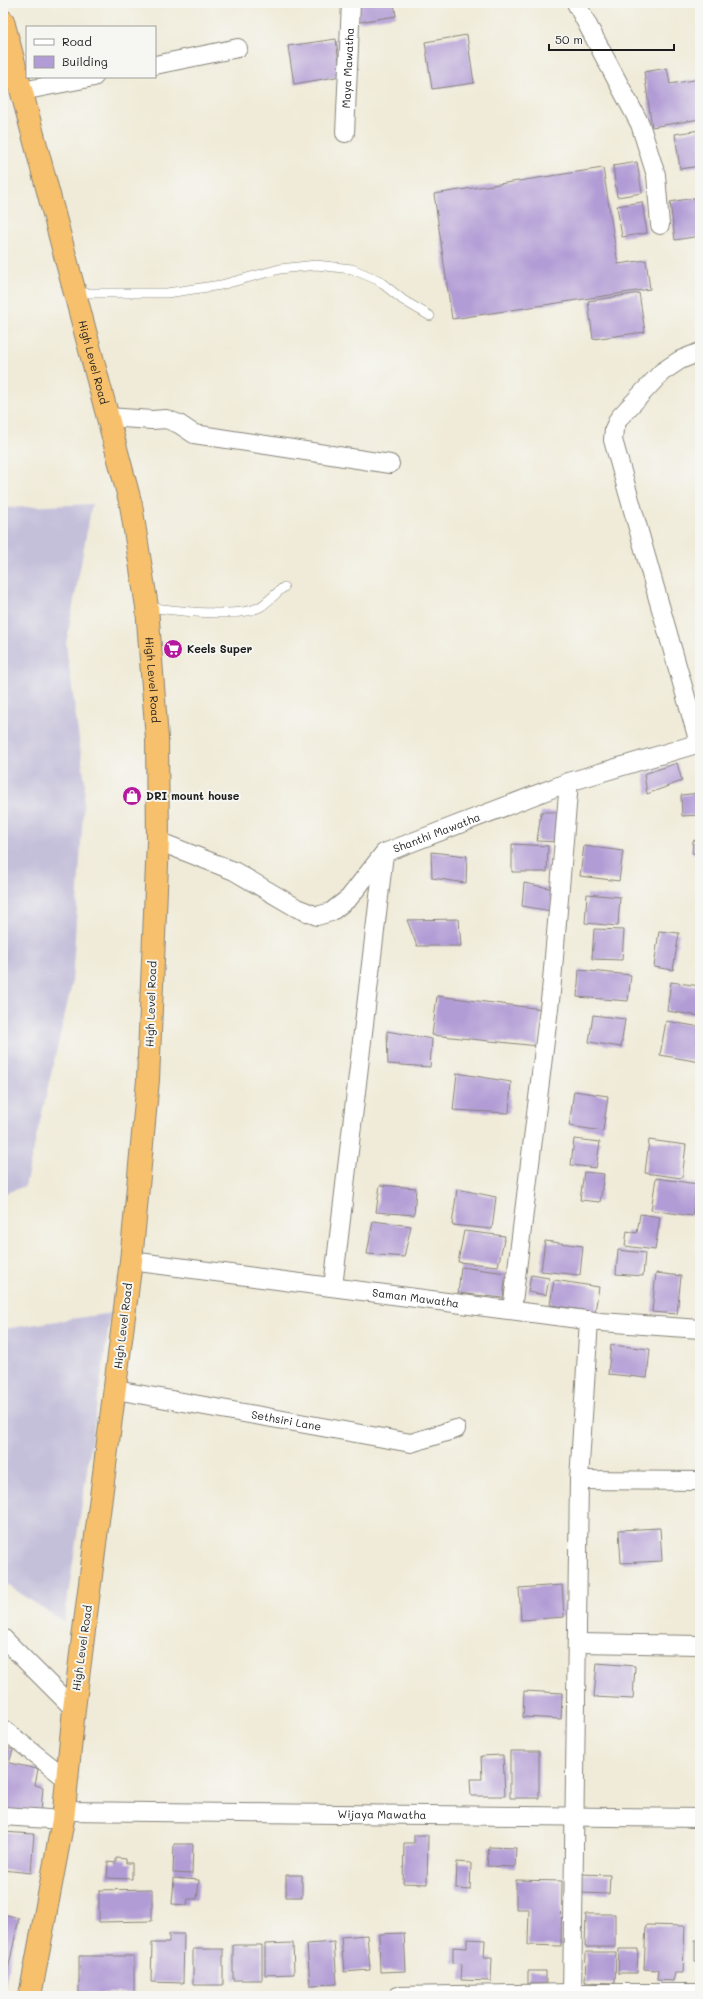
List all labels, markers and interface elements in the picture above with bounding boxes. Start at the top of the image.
legend [26,26,156,78]
scale bar [549,26,674,52]
street label: Maya Mawatha [338,27,357,109]
text: 50 m [555,31,583,47]
text: Road [62,33,92,49]
text: Building [62,53,108,69]
street label: High Level Road [75,318,112,406]
street label: High Level Road [142,636,164,723]
supermarket icon: Keels Super [162,638,184,660]
place label: Keels Super [187,641,252,656]
shop icon: DRI mount house [121,785,143,807]
place label: DRI mount house [146,788,240,803]
street label: Shanthi Mawatha [391,809,482,856]
street label: High Level Road [142,961,160,1047]
street label: High Level Road [110,1282,135,1370]
street label: Saman Mawatha [371,1284,460,1311]
street label: Sethsiri Lane [250,1406,323,1434]
street label: High Level Road [68,1604,95,1692]
street label: Wijaya Mawatha [338,1806,427,1822]

